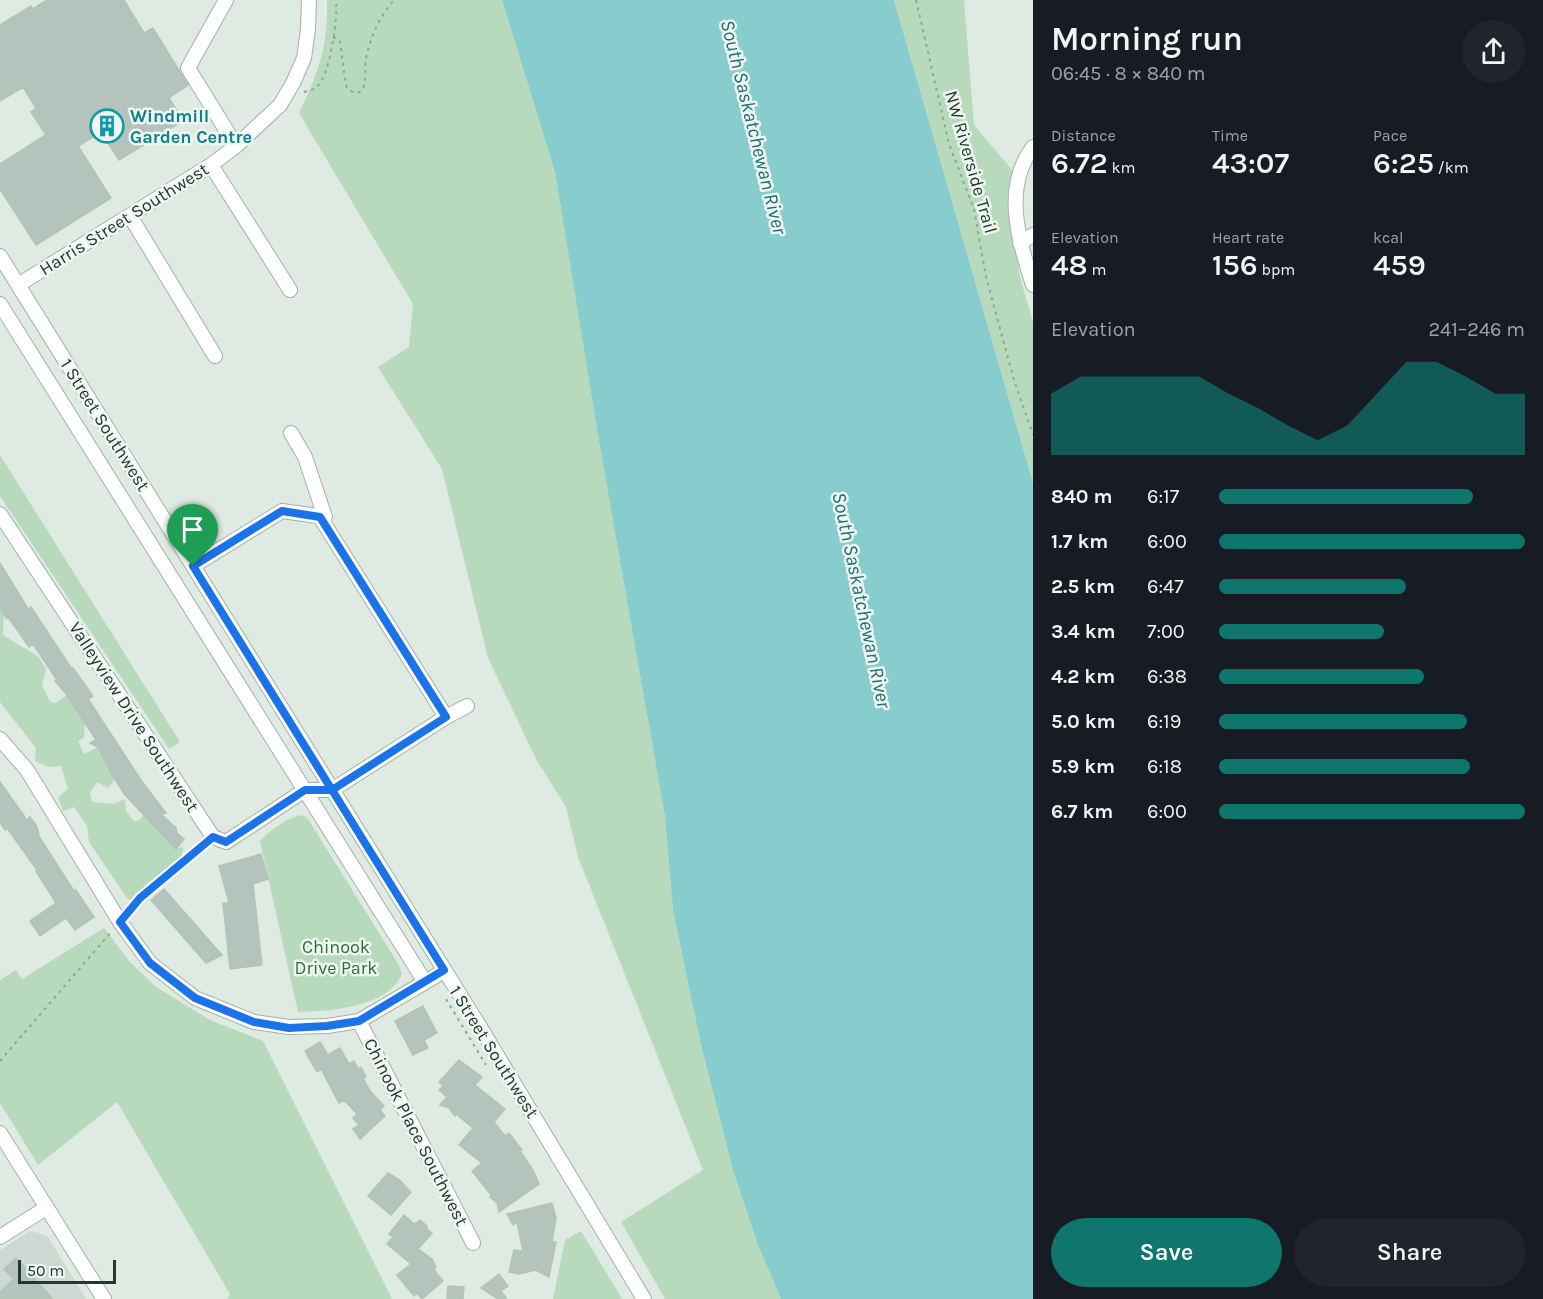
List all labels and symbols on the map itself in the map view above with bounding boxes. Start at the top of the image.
water label: South Saskatchewan River [716,18,792,238]
street label: NW Riverside Trail [940,88,1002,236]
place label: Windmill Garden Centre [130,105,252,148]
building icon: Windmill Garden Centre [89,108,125,144]
street label: Harris Street Southwest [35,158,213,280]
street label: 1 Street Southwest [55,355,155,495]
water label: South Saskatchewan River [827,490,896,711]
pin [167,504,218,566]
street label: Valleyview Drive Southwest [64,618,204,816]
park label: Chinook Drive Park [295,936,377,979]
street label: 1 Street Southwest [444,982,544,1122]
street label: Chinook Place Southwest [359,1034,473,1230]
scale bar [18,1257,116,1284]

